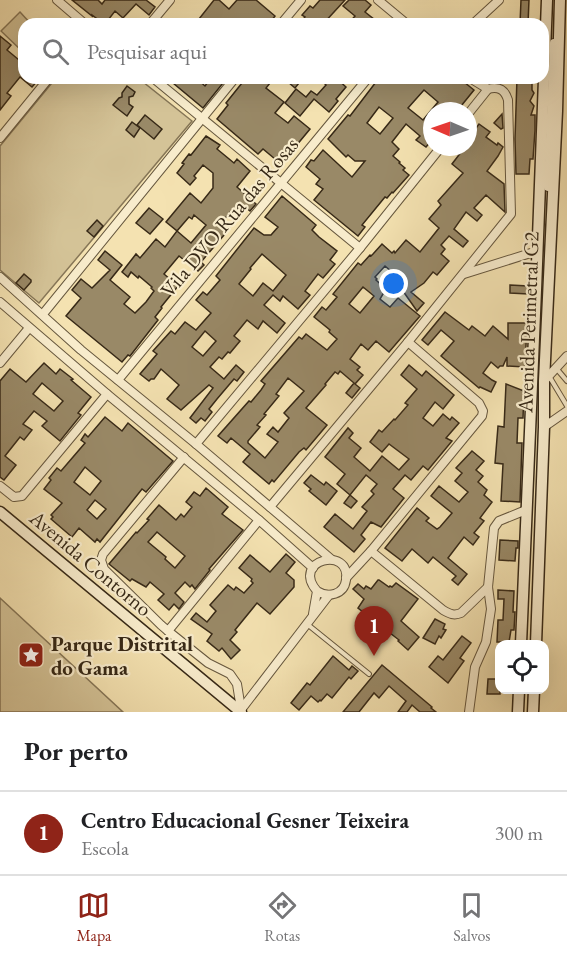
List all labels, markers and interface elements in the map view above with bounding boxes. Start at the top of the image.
search box [18,18,549,84]
icon: search [39,35,72,68]
text: Pesquisar aqui [87,37,207,66]
north arrow [423,102,477,156]
street label: Vila DVO Rua das Rosas [154,131,304,303]
street label: Avenida Perimetral G2 [511,231,545,414]
your location [379,269,408,298]
street label: Avenida Contorno [24,503,158,622]
pin: 1 [354,606,394,656]
place label: Parque Distrital do Gama [51,630,193,681]
place icon: Parque Distrital do Gama [16,640,46,670]
map controls [495,640,549,694]
button: locate [495,640,549,694]
text: Por perto [24,734,128,768]
text: Centro Educacional Gesner Teixeira [81,806,409,835]
text: 1 [38,820,49,846]
text: 300 m [495,820,543,846]
text: Escola [81,835,129,861]
tab: Mapa [76,889,111,946]
tab: Rotas [264,889,300,946]
tab: Salvos [453,889,491,946]

